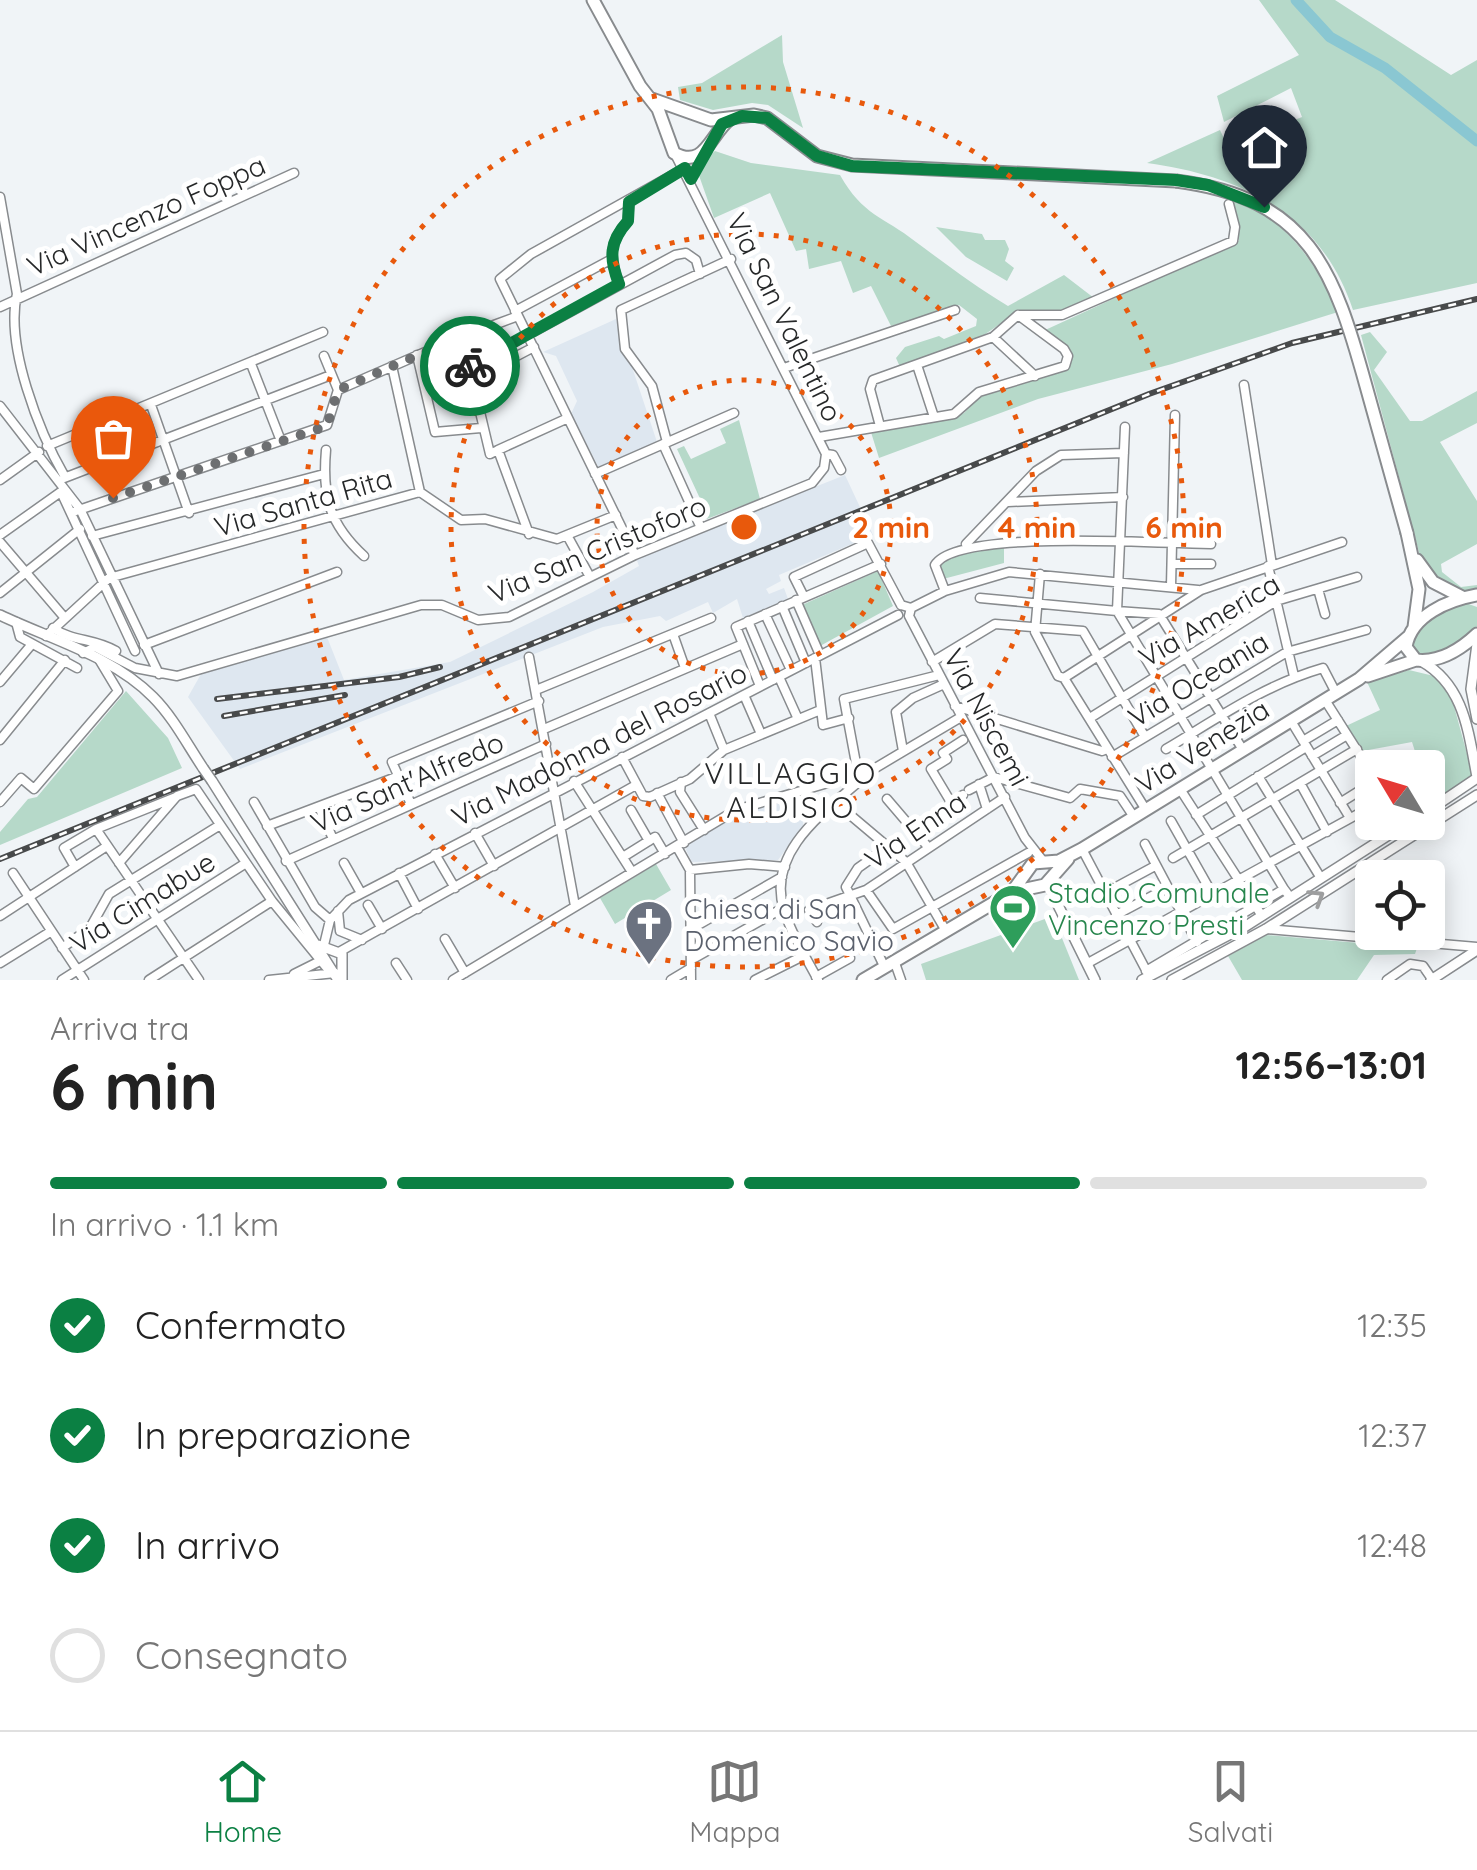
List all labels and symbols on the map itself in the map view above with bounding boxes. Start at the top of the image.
pin [1222,105,1307,208]
street label: Via Vincenzo Foppa [21,147,271,283]
street label: Via San Valentino [719,207,851,427]
courier [420,316,520,416]
pin [71,396,156,499]
street label: Via Santa Rita [210,460,396,544]
street label: Via San Cristoforo [483,487,711,611]
text: 2 min [852,508,930,546]
text: 4 min [998,508,1076,546]
text: 6 min [1145,508,1223,546]
centre of rings [726,509,762,545]
street label: Via America [1132,566,1286,674]
street label: Via Oceania [1122,623,1274,735]
street label: Via Niscemi [936,642,1038,792]
street label: Via Madonna del Rosario [446,654,752,834]
street label: Via Venezia [1129,691,1275,801]
street label: Via Sant'Alfredo [305,724,509,840]
north arrow [1355,750,1445,840]
district label: VILLAGGIO ALDISIO [704,754,878,826]
street label: Via Enna [858,783,972,877]
street label: Via Cimabue [63,844,221,960]
place label: Stadio Comunale Vincenzo Presti [1048,875,1270,942]
sports icon: Stadio Comunale Vincenzo Presti [987,882,1039,950]
place label: Chiesa di San Domenico Savio [684,891,894,958]
one-way arrow [1306,891,1324,910]
church icon: Chiesa di San Domenico Savio [623,898,675,966]

